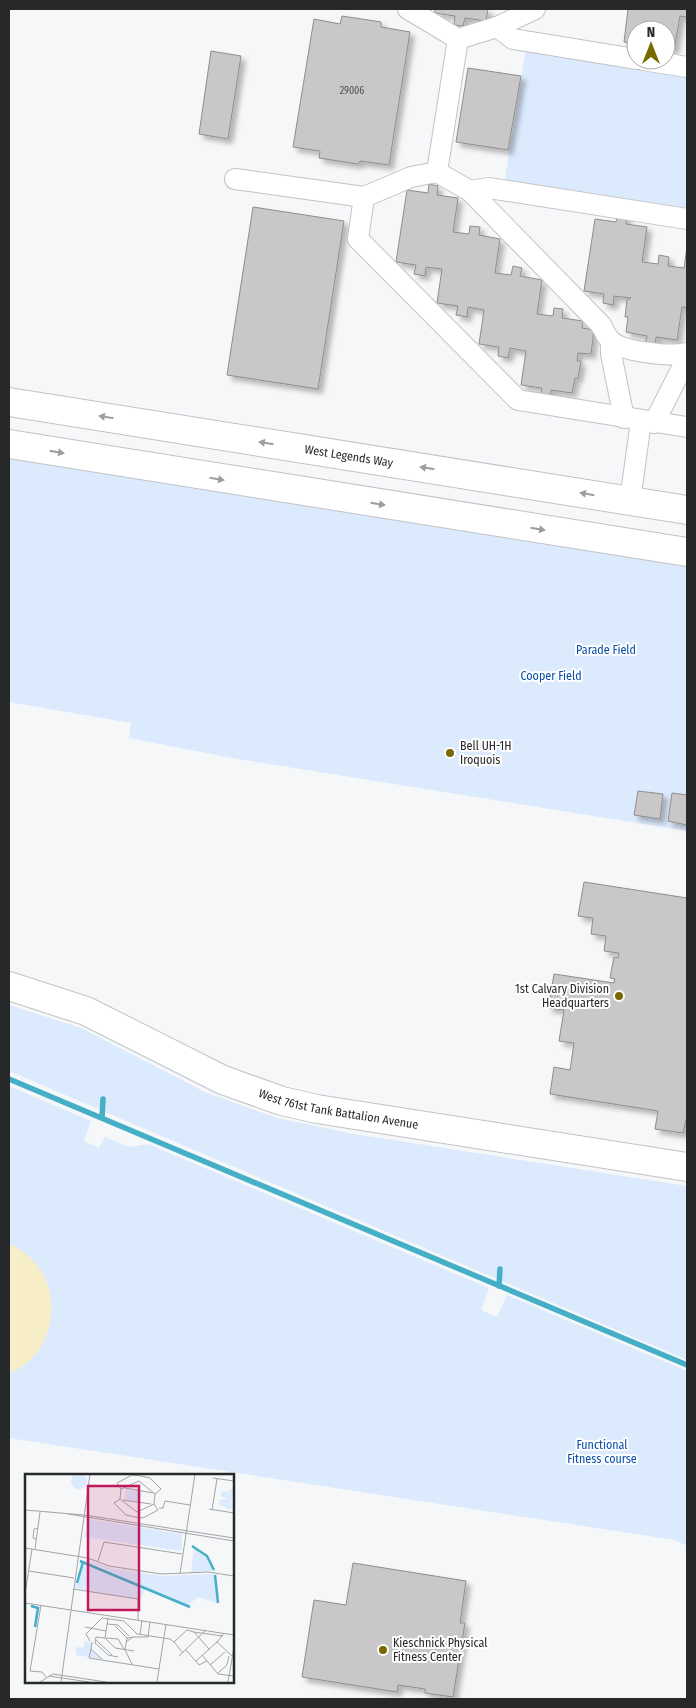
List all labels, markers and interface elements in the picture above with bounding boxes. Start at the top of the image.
north arrow [626,20,676,70]
text: N [647,24,655,41]
house number: 29006 [340,85,364,97]
one-way arrow [97,413,113,421]
one-way arrow [258,438,274,446]
street label: West Legends Way [303,442,395,470]
one-way arrow [49,449,65,457]
one-way arrow [418,464,434,472]
one-way arrow [210,475,226,483]
one-way arrow [579,490,595,498]
one-way arrow [370,500,386,508]
one-way arrow [531,525,547,533]
park label: Parade Field [576,643,636,657]
park label: Cooper Field [520,669,582,683]
place label: Bell UH-1H Iroquois [460,739,512,767]
marker: Bell UH-1H Iroquois [444,747,456,759]
place label: 1st Calvary Division Headquarters [515,982,609,1010]
marker: 1st Calvary Division Headquarters [613,990,625,1002]
street label: West 761st Tank Battalion Avenue [257,1086,419,1132]
park label: Functional Fitness course [567,1438,637,1466]
inset map [25,1474,234,1683]
place label: Kieschnick Physical Fitness Center [393,1636,487,1664]
marker: Kieschnick Physical Fitness Center [377,1644,389,1656]

